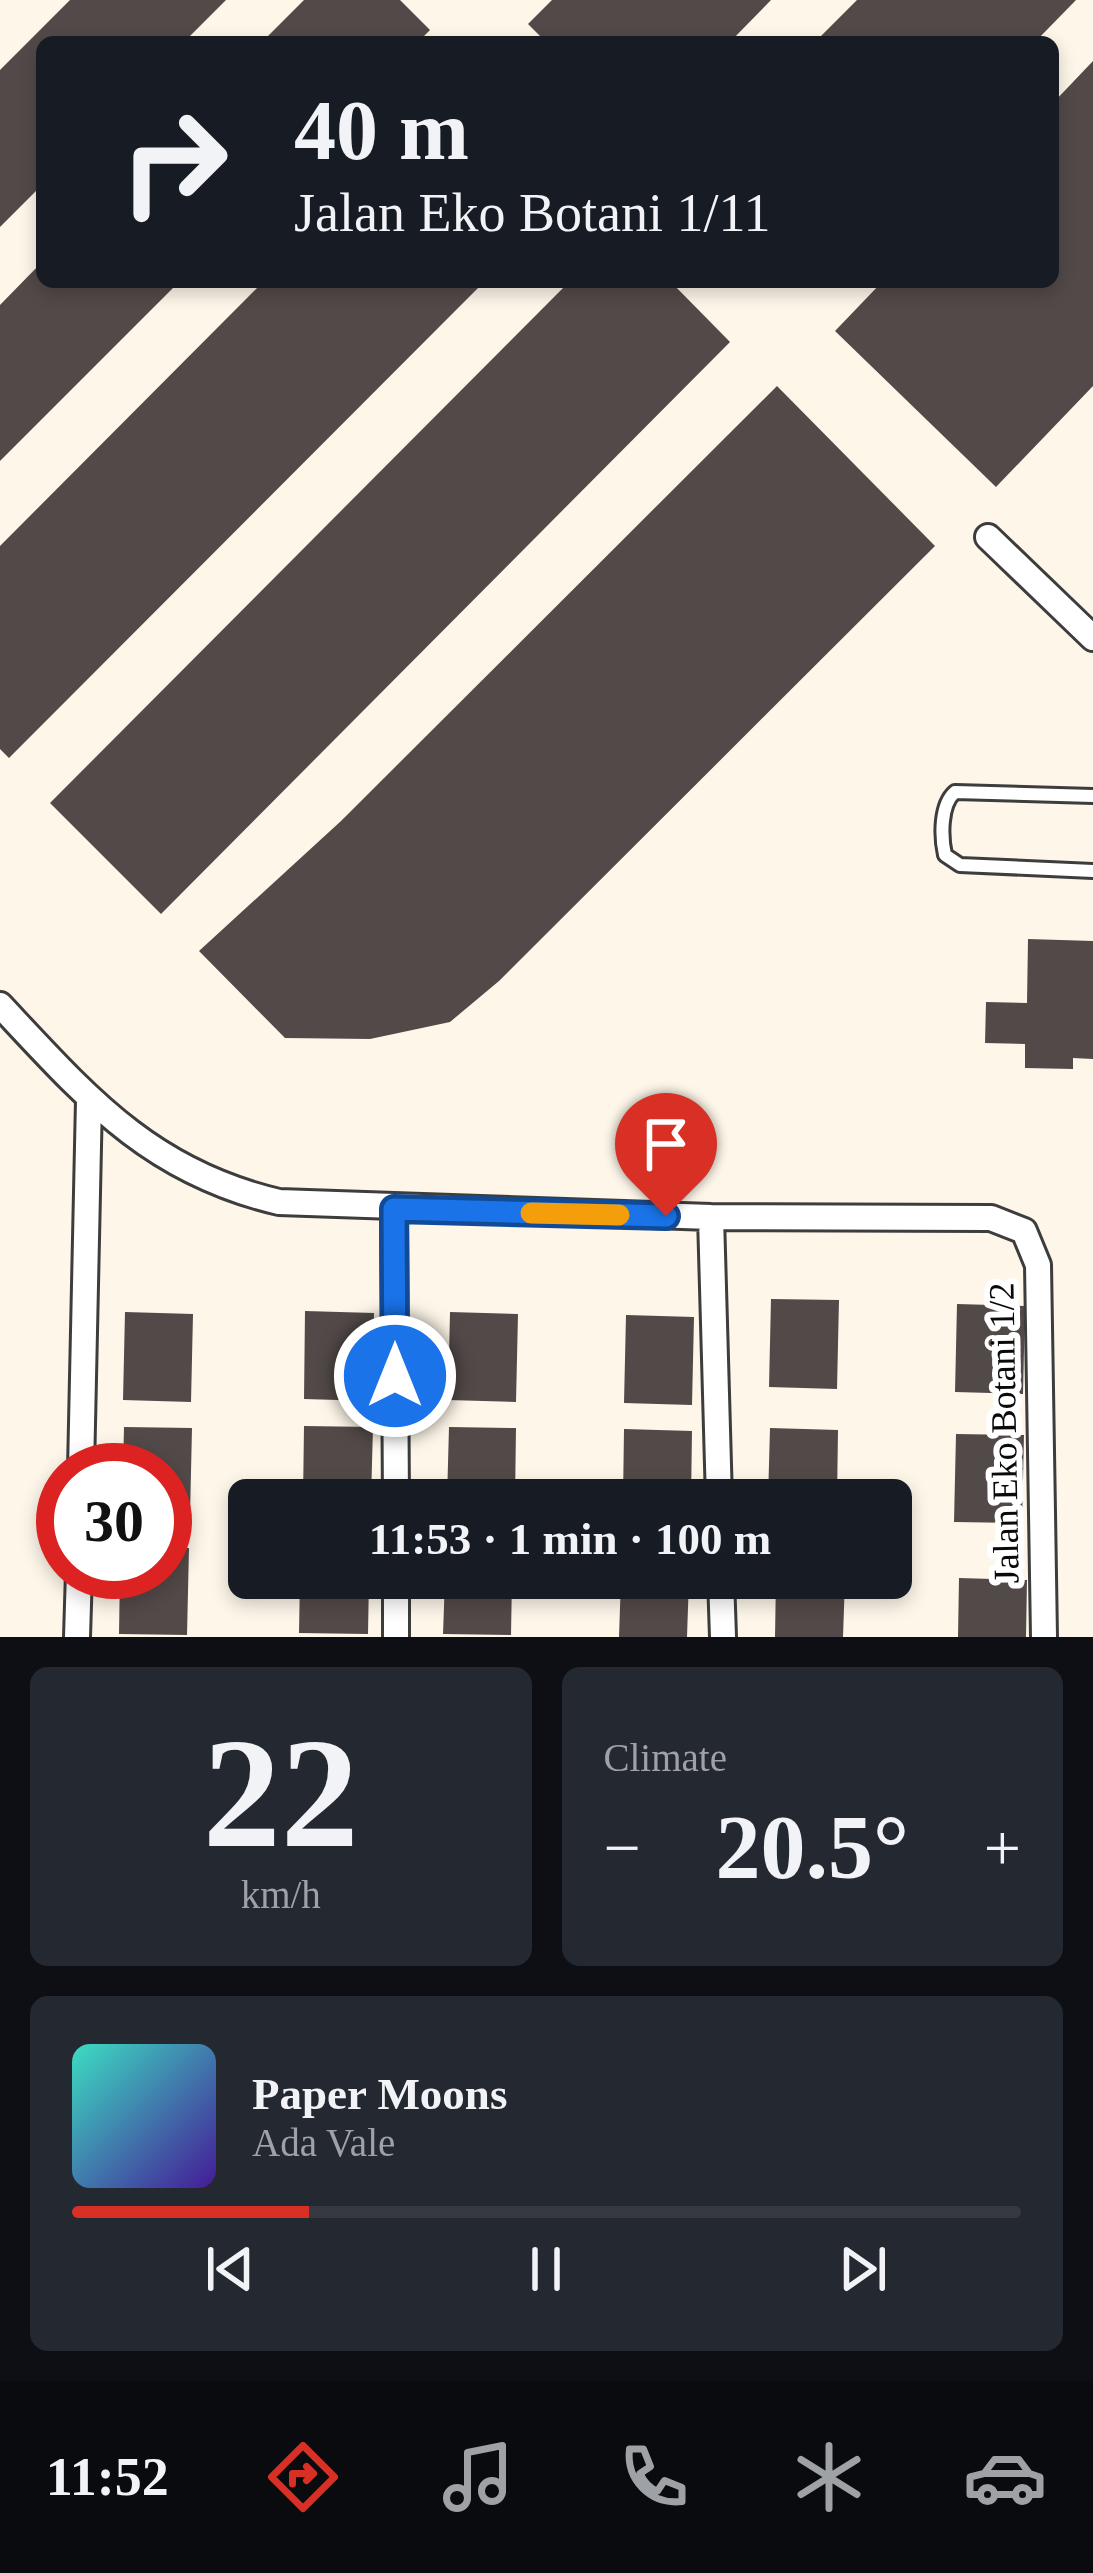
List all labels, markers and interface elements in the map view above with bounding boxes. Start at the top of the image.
icon: right [96,84,252,240]
text: 40 m [294,84,469,177]
text: Jalan Eko Botani 1/11 [294,183,770,243]
pin [615,1093,717,1216]
icon: arrive [633,1111,699,1177]
street label: Jalan Eko Botani 1/2 [981,1282,1027,1584]
position arrow [332,1313,458,1439]
speed limit sign: 30 [36,1443,192,1599]
text: 11:53 · 1 min · 100 m [369,1514,771,1564]
text: 22 [203,1707,359,1880]
text: Climate [604,1736,727,1779]
text: 20.5° [716,1798,909,1897]
text: − [604,1811,641,1884]
text: + [984,1811,1021,1884]
text: km/h [241,1873,321,1916]
text: Paper Moons [252,2069,507,2119]
text: Ada Vale [252,2121,395,2164]
icon: previous [197,2236,263,2302]
icon: pause [513,2236,579,2302]
icon: next [830,2236,896,2302]
icon: directions [261,2435,345,2519]
icon: music [436,2435,520,2519]
icon: phone [612,2435,696,2519]
icon: climate [787,2435,871,2519]
icon: car [963,2435,1047,2519]
text: 11:52 [46,2447,169,2507]

